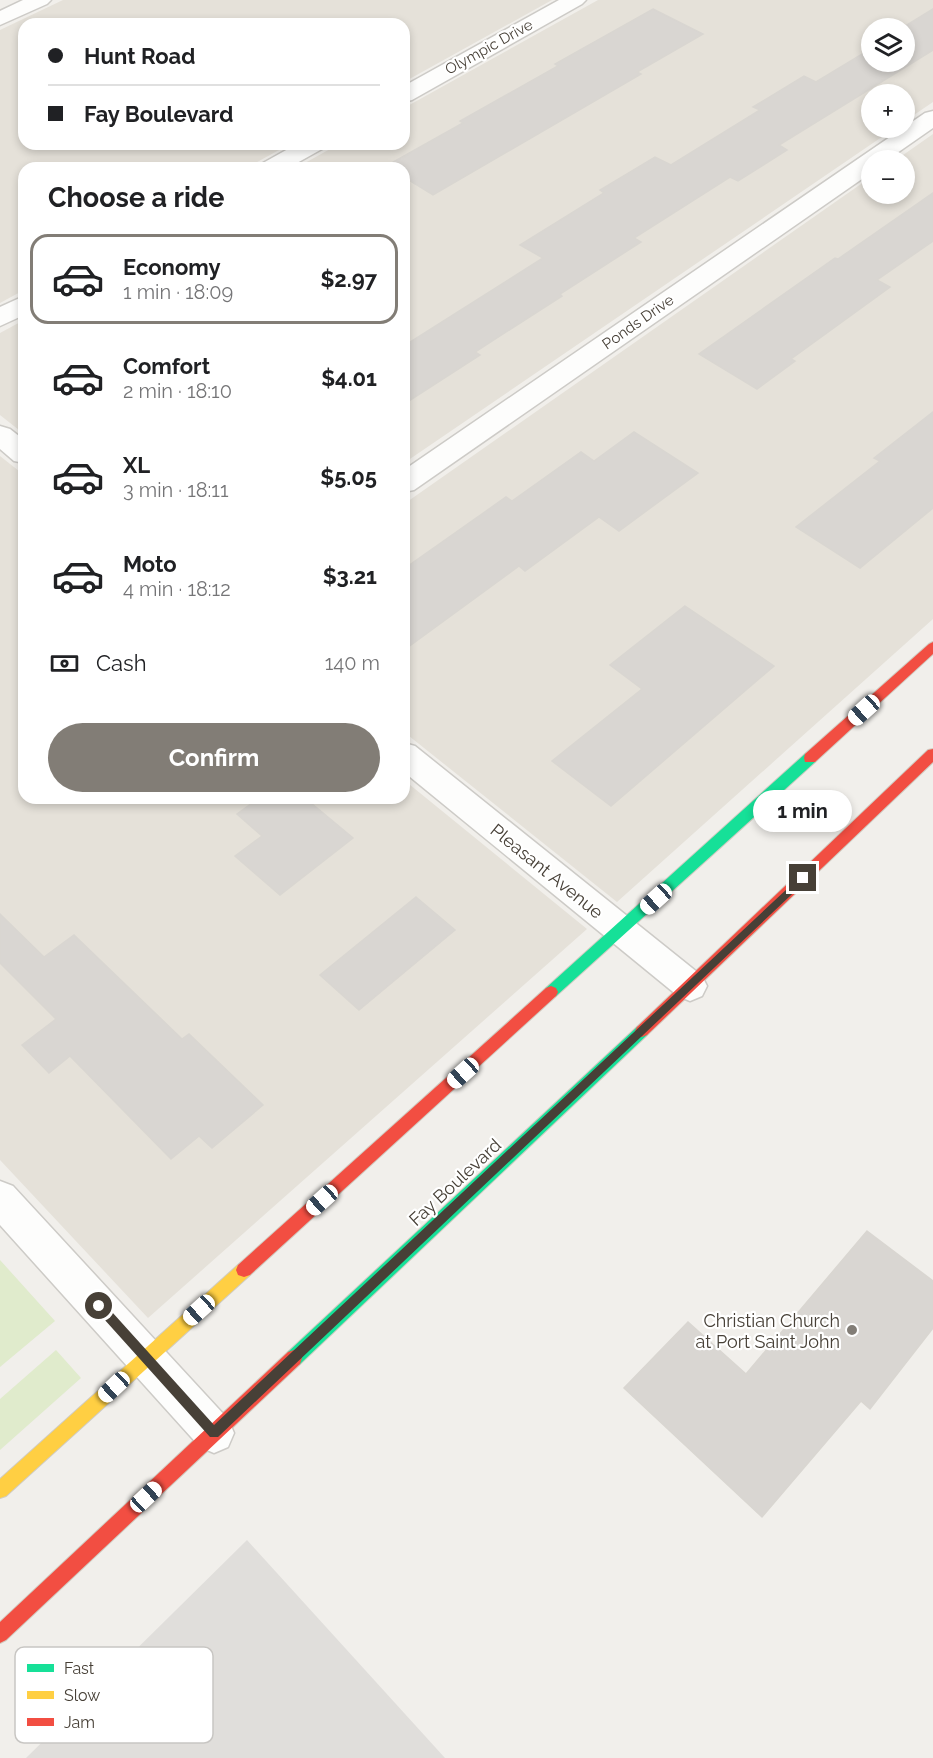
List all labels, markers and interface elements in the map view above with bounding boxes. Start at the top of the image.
street label: Olympic Drive [442,15,536,78]
map controls [861,18,915,204]
button: layers [861,18,915,72]
text: Hunt Road [84,43,195,69]
button: + [861,84,915,138]
text: Fay Boulevard [84,101,233,127]
button: − [861,150,915,204]
text: Choose a ride [48,182,224,213]
icon: car [51,252,105,306]
text: Economy [123,254,221,280]
text: $2.97 [320,266,377,292]
text: 1 min · 18:09 [123,280,233,304]
street label: Ponds Drive [599,291,677,353]
icon: car [51,351,105,405]
text: Comfort [123,353,210,379]
text: $4.01 [321,365,377,391]
text: 2 min · 18:10 [123,379,232,403]
icon: car [51,450,105,504]
text: XL [123,452,150,478]
text: $5.05 [320,464,377,490]
text: 3 min · 18:11 [123,478,228,502]
icon: car [51,549,105,603]
text: Moto [123,551,177,577]
text: $3.21 [323,563,377,589]
text: 4 min · 18:12 [123,577,231,601]
icon: cash [48,647,81,680]
text: Cash [96,650,147,676]
text: 140 m [325,651,380,675]
car [845,691,883,729]
button: Confirm [48,723,380,792]
callout: 1 min [754,791,852,833]
text: 1 min [777,799,828,823]
street label: Pleasant Avenue [487,819,608,923]
route end [789,864,816,891]
car [637,880,675,918]
car [444,1054,482,1092]
street label: Fay Boulevard [405,1134,505,1230]
car [303,1181,341,1219]
car [180,1291,218,1329]
route start [85,1292,112,1319]
place label: Christian Church at Port Saint John [696,1310,840,1352]
marker: Christian Church at Port Saint John [845,1323,859,1337]
car [95,1368,133,1406]
car [127,1478,165,1516]
legend [15,1647,213,1743]
text: Fast [64,1659,95,1678]
text: Slow [64,1686,100,1705]
text: Jam [64,1713,95,1732]

